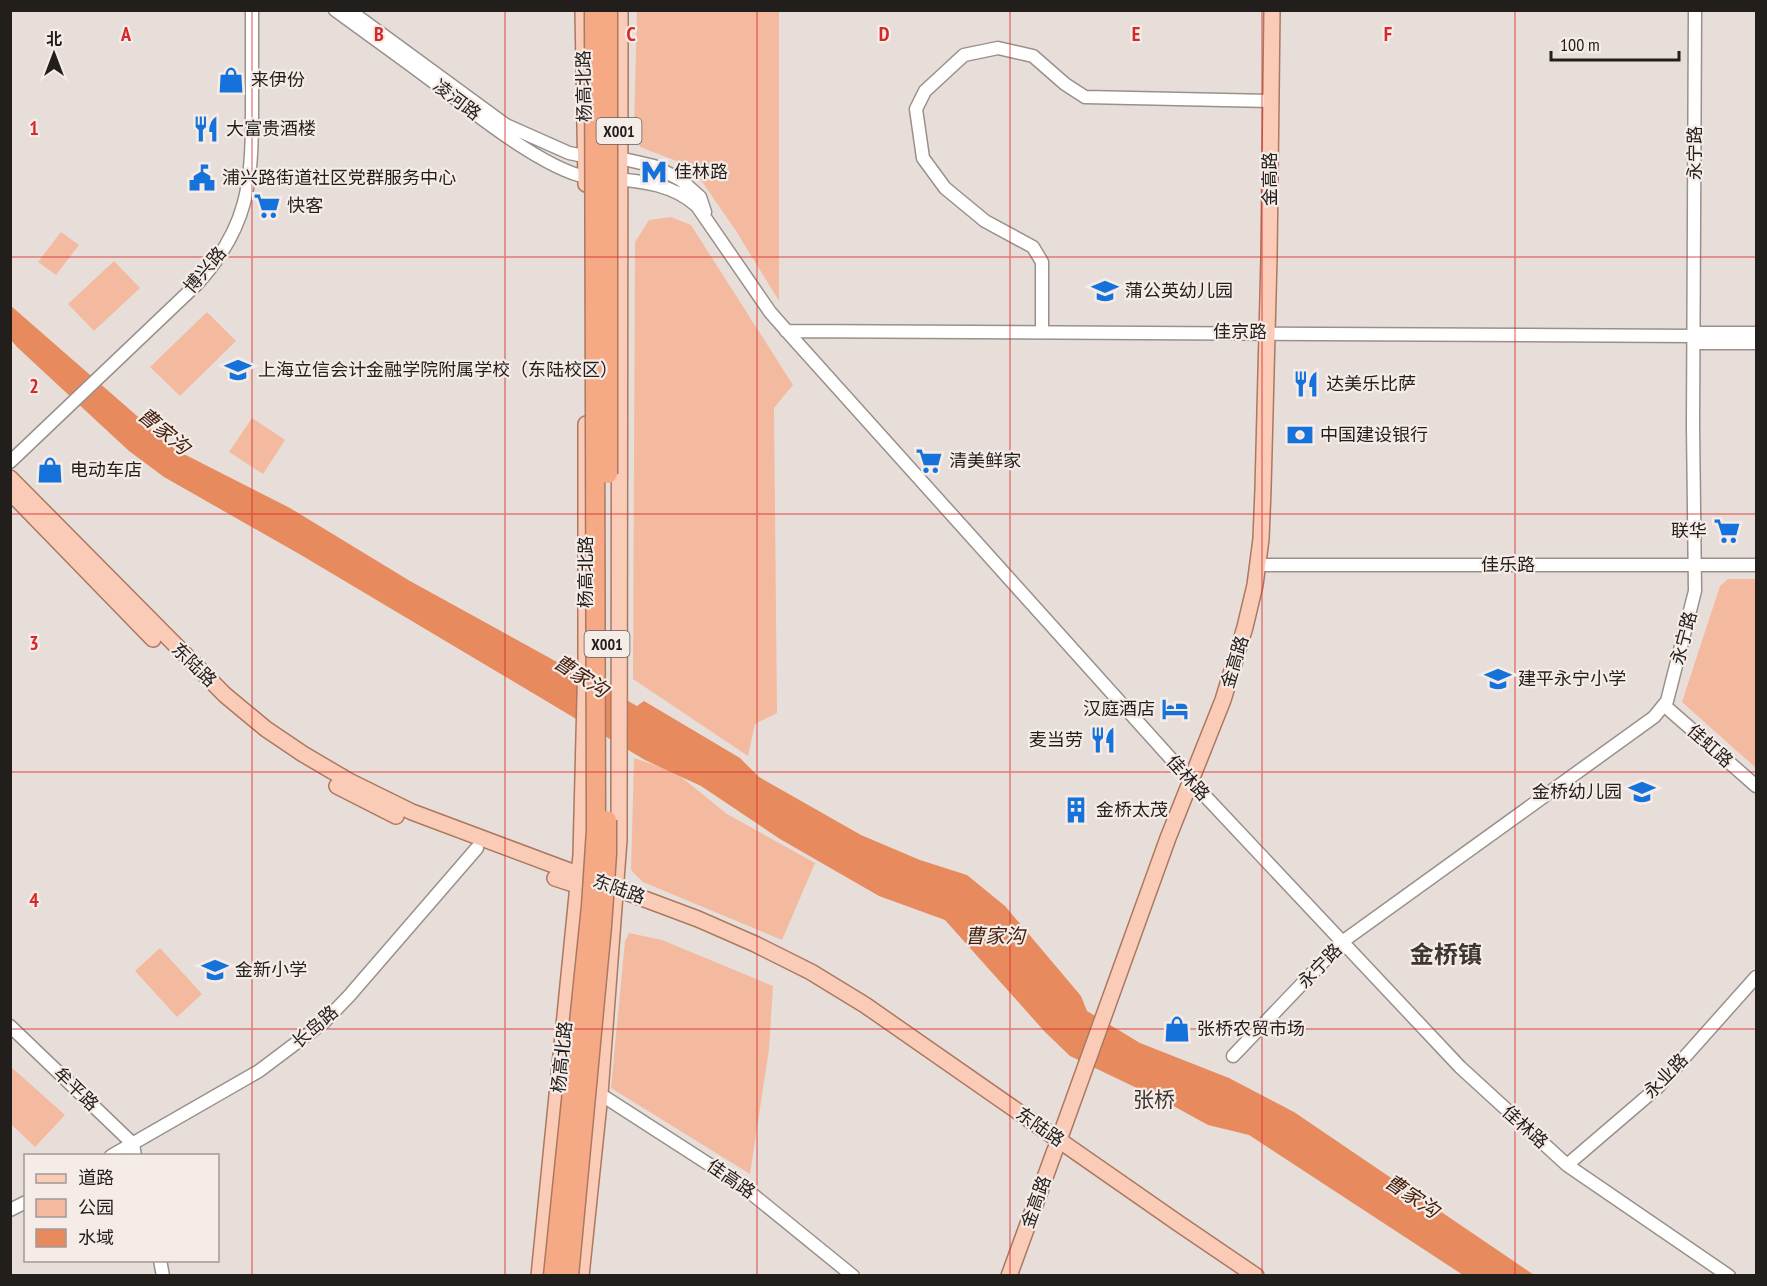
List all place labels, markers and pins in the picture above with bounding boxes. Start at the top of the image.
shop icon: 来伊份 [216,65,246,95]
place label: 来伊份 [251,68,305,91]
restaurant icon: 大富贵酒楼 [191,114,221,144]
place label: 大富贵酒楼 [226,117,316,140]
metro station icon: 佳林路 [639,157,669,187]
place label: 佳林路 [674,160,728,183]
public building icon: 浦兴路街道社区党群服务中心 [187,163,217,193]
place label: 浦兴路街道社区党群服务中心 [222,166,456,189]
supermarket icon: 快客 [252,191,282,221]
place label: 快客 [287,194,323,217]
school or university icon: 蒲公英幼儿园 [1090,276,1120,306]
place label: 蒲公英幼儿园 [1125,279,1233,302]
school or university icon: 上海立信会计金融学院附属学校（东陆校区） [223,355,253,385]
place label: 上海立信会计金融学院附属学校（东陆校区） [258,358,618,381]
restaurant icon: 达美乐比萨 [1291,369,1321,399]
place label: 达美乐比萨 [1326,372,1416,395]
bank icon: 中国建设银行 [1285,420,1315,450]
place label: 中国建设银行 [1320,423,1428,446]
supermarket icon: 清美鲜家 [914,446,944,476]
place label: 清美鲜家 [949,449,1021,472]
shop icon: 电动车店 [35,455,65,485]
place label: 电动车店 [70,458,142,481]
supermarket icon: 联华 [1712,516,1742,546]
place label: 联华 [1671,519,1707,542]
school or university icon: 建平永宁小学 [1483,664,1513,694]
place label: 建平永宁小学 [1518,667,1626,690]
hotel icon: 汉庭酒店 [1160,694,1190,724]
place label: 汉庭酒店 [1083,697,1155,720]
restaurant icon: 麦当劳 [1088,725,1118,755]
place label: 麦当劳 [1029,728,1083,751]
school or university icon: 金桥幼儿园 [1627,777,1657,807]
place label: 金桥幼儿园 [1532,780,1622,803]
building icon: 金桥太茂 [1061,795,1091,825]
place label: 金桥太茂 [1096,798,1168,821]
school or university icon: 金新小学 [200,955,230,985]
place label: 金新小学 [235,958,307,981]
shop icon: 张桥农贸市场 [1162,1014,1192,1044]
place label: 张桥农贸市场 [1197,1017,1305,1040]

